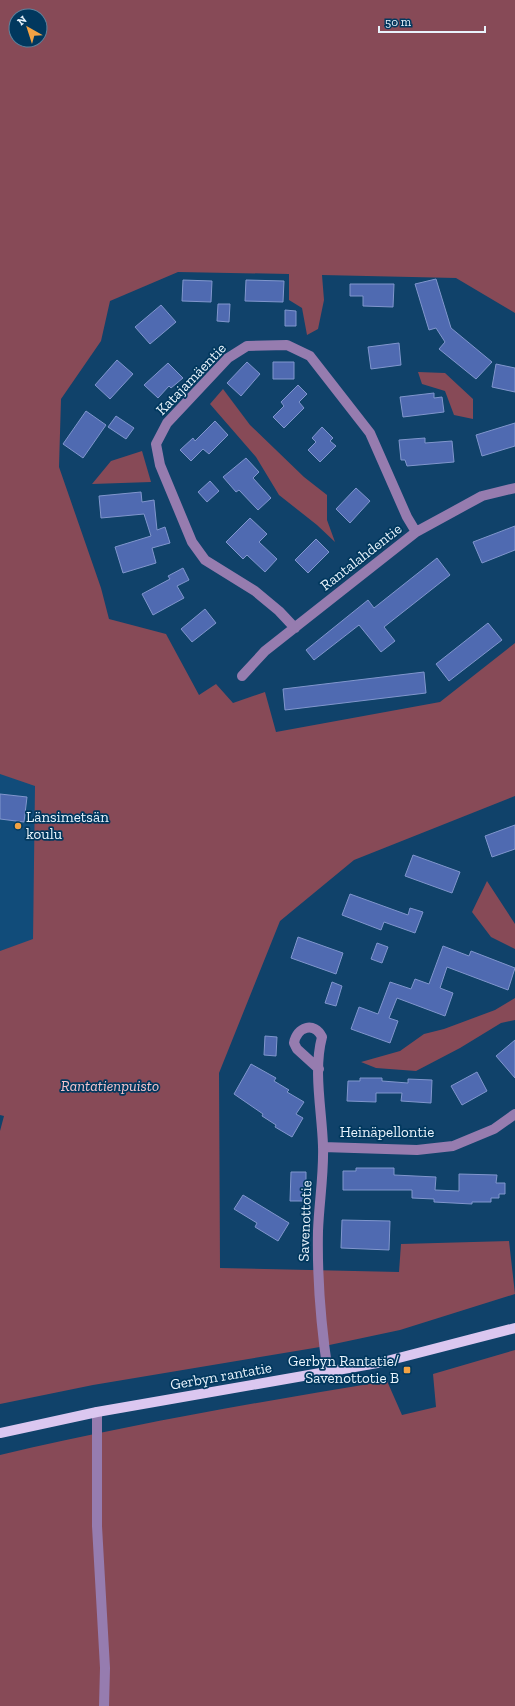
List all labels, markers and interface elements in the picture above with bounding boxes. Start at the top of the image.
north arrow [8,8,48,48]
scale bar [379,8,485,34]
text: N [15,13,30,28]
text: 50 m [385,15,412,29]
street label: Katajamäentie [152,339,230,419]
street label: Rantalahdentie [317,520,405,594]
place label: Länsimetsän koulu [26,808,109,843]
marker: Länsimetsän koulu [13,821,23,831]
park label: Rantatienpuisto [61,1077,159,1095]
street label: Heinäpellontie [340,1123,434,1141]
street label: Savenottotie [295,1180,315,1262]
place label: Gerbyn Rantatie/ Savenottotie B [288,1352,399,1387]
street label: Gerbyn rantatie [169,1358,273,1394]
marker: Gerbyn Rantatie/ Savenottotie B [402,1365,412,1375]

